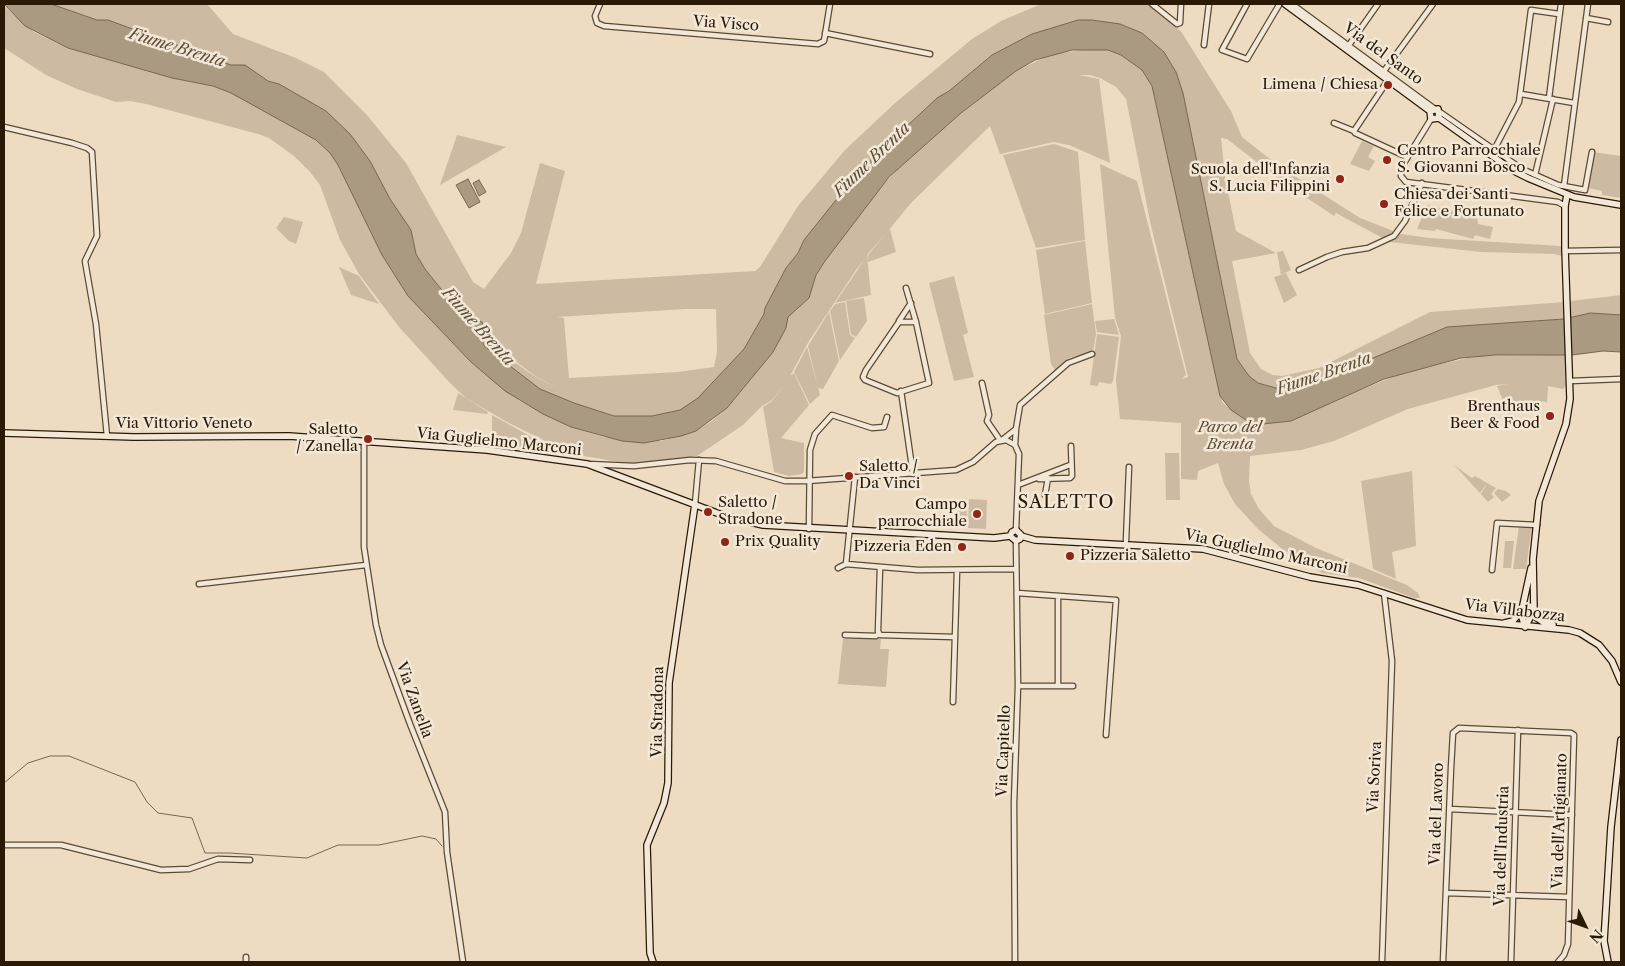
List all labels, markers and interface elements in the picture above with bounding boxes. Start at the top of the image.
street label: Via Visco [692,13,760,35]
street label: Via del Santo [1340,19,1426,89]
water label: Fiume Brenta [127,24,227,72]
place label: Limena / Chiesa [1262,76,1378,94]
marker: Limena / Chiesa [1382,79,1394,91]
water label: Fiume Brenta [830,119,914,201]
place label: Centro Parrocchiale S. Giovanni Bosco [1397,142,1541,177]
marker: Centro Parrocchiale S. Giovanni Bosco [1381,154,1393,166]
place label: Scuola dell'Infanzia S. Lucia Filippini [1191,161,1330,196]
marker: Scuola dell'Infanzia S. Lucia Filippini [1334,173,1346,185]
place label: Chiesa dei Santi Felice e Fortunato [1394,186,1524,221]
marker: Chiesa dei Santi Felice e Fortunato [1378,198,1390,210]
water label: Fiume Brenta [438,284,518,370]
water label: Fiume Brenta [1274,349,1374,399]
place label: Brenthaus Beer & Food [1450,398,1540,433]
marker: Brenthaus Beer & Food [1544,410,1556,422]
street label: Via Vittorio Veneto [116,415,252,433]
park label: Parco del Brenta [1198,419,1262,454]
place label: Saletto / Zanella [296,421,358,456]
street label: Via Guglielmo Marconi [416,424,582,460]
marker: Saletto / Zanella [362,433,374,445]
place label: Saletto / Da Vinci [859,458,920,493]
marker: Saletto / Da Vinci [843,470,855,482]
district label: SALETTO [1017,492,1115,514]
place label: Saletto / Stradone [718,494,783,529]
place label: Campo parrocchiale [878,496,967,531]
marker: Saletto / Stradone [702,506,714,518]
marker: Campo parrocchiale [971,508,983,520]
street label: Via Guglielmo Marconi [1183,526,1349,578]
place label: Prix Quality [735,533,821,551]
marker: Prix Quality [719,536,731,548]
place label: Pizzeria Eden [854,538,952,556]
marker: Pizzeria Eden [956,541,968,553]
place label: Pizzeria Saletto [1080,547,1191,565]
marker: Pizzeria Saletto [1064,550,1076,562]
street label: Via Villabozza [1464,596,1566,626]
street label: Via Zanella [392,659,436,741]
street label: Via Stradona [648,666,668,758]
street label: Via Capitello [993,705,1015,797]
street label: Via Soriva [1364,741,1386,813]
street label: Via dell'Artigianato [1549,753,1571,889]
street label: Via del Lavoro [1426,762,1448,866]
street label: Via dell'Industria [1491,785,1513,907]
north arrow [1560,901,1610,951]
text: N [1585,925,1607,947]

